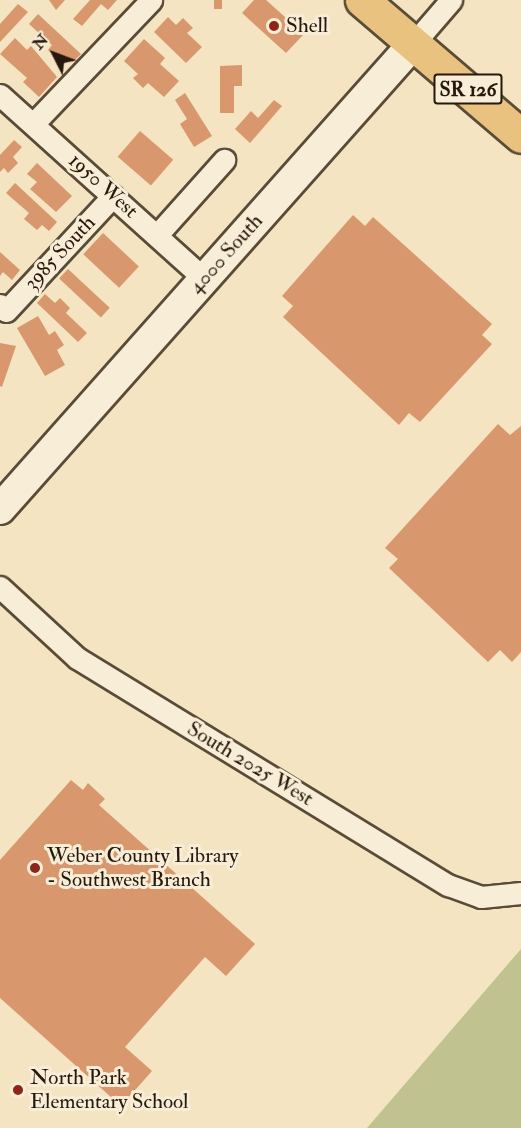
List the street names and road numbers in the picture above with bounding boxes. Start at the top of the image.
road number: SR 126 [432,72,504,106]
street label: 1950 West [63,148,143,224]
street label: 4000 South [184,209,268,299]
street label: 3985 South [19,210,101,296]
street label: South 2025 West [182,716,318,812]

